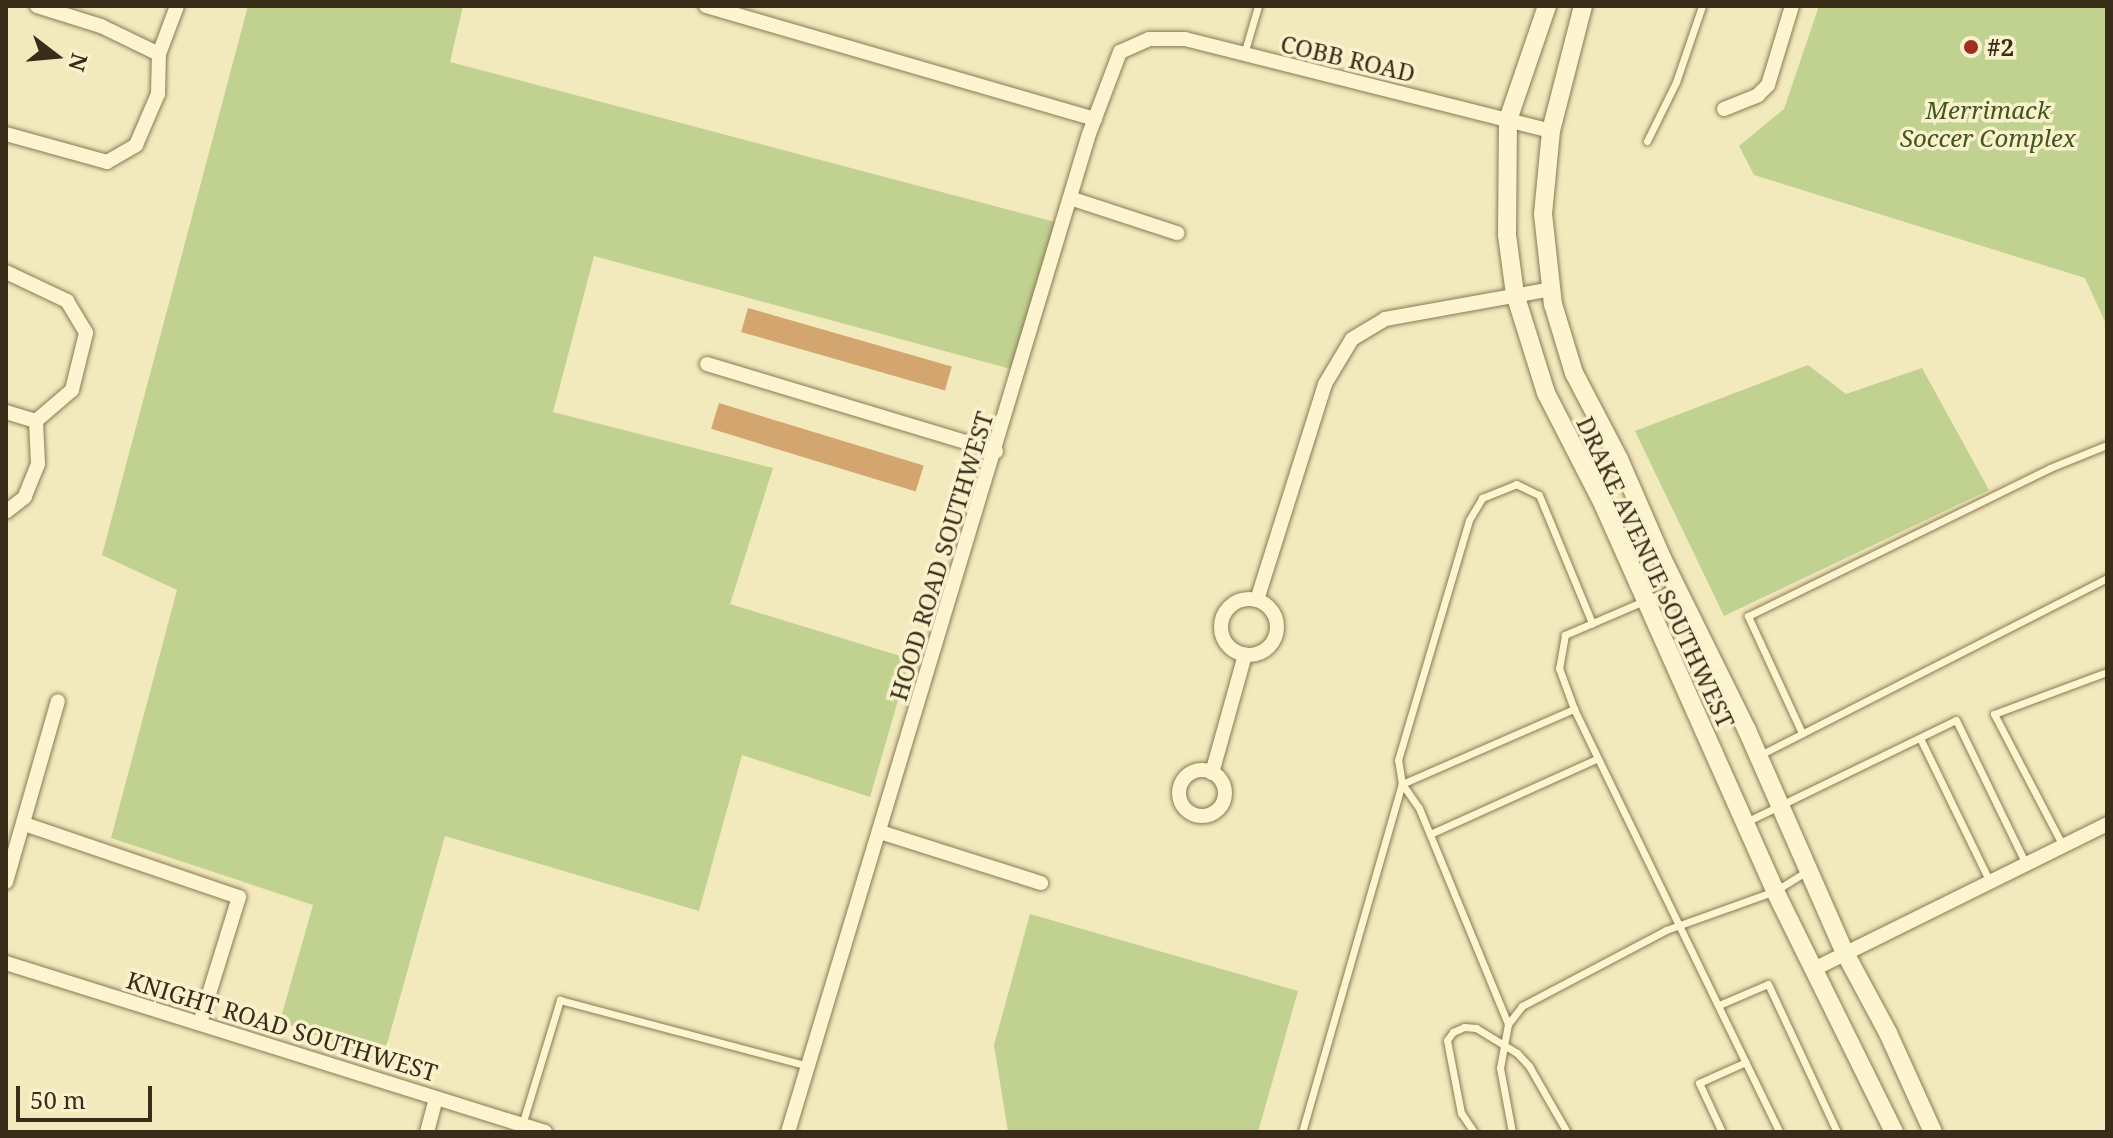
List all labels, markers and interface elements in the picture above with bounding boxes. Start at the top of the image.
north arrow [16,16,96,96]
street label: COBB ROAD [1278,29,1418,87]
place label: #2 [1987,33,2014,61]
marker: #2 [1962,38,1980,56]
text: N [62,50,96,75]
park label: Merrimack Soccer Complex [1900,96,2076,152]
street label: HOOD ROAD SOUTHWEST [883,408,999,704]
street label: DRAKE AVENUE SOUTHWEST [1571,412,1741,732]
street label: KNIGHT ROAD SOUTHWEST [123,965,441,1087]
scale bar [20,1070,156,1120]
text: 50 m [30,1083,86,1116]

